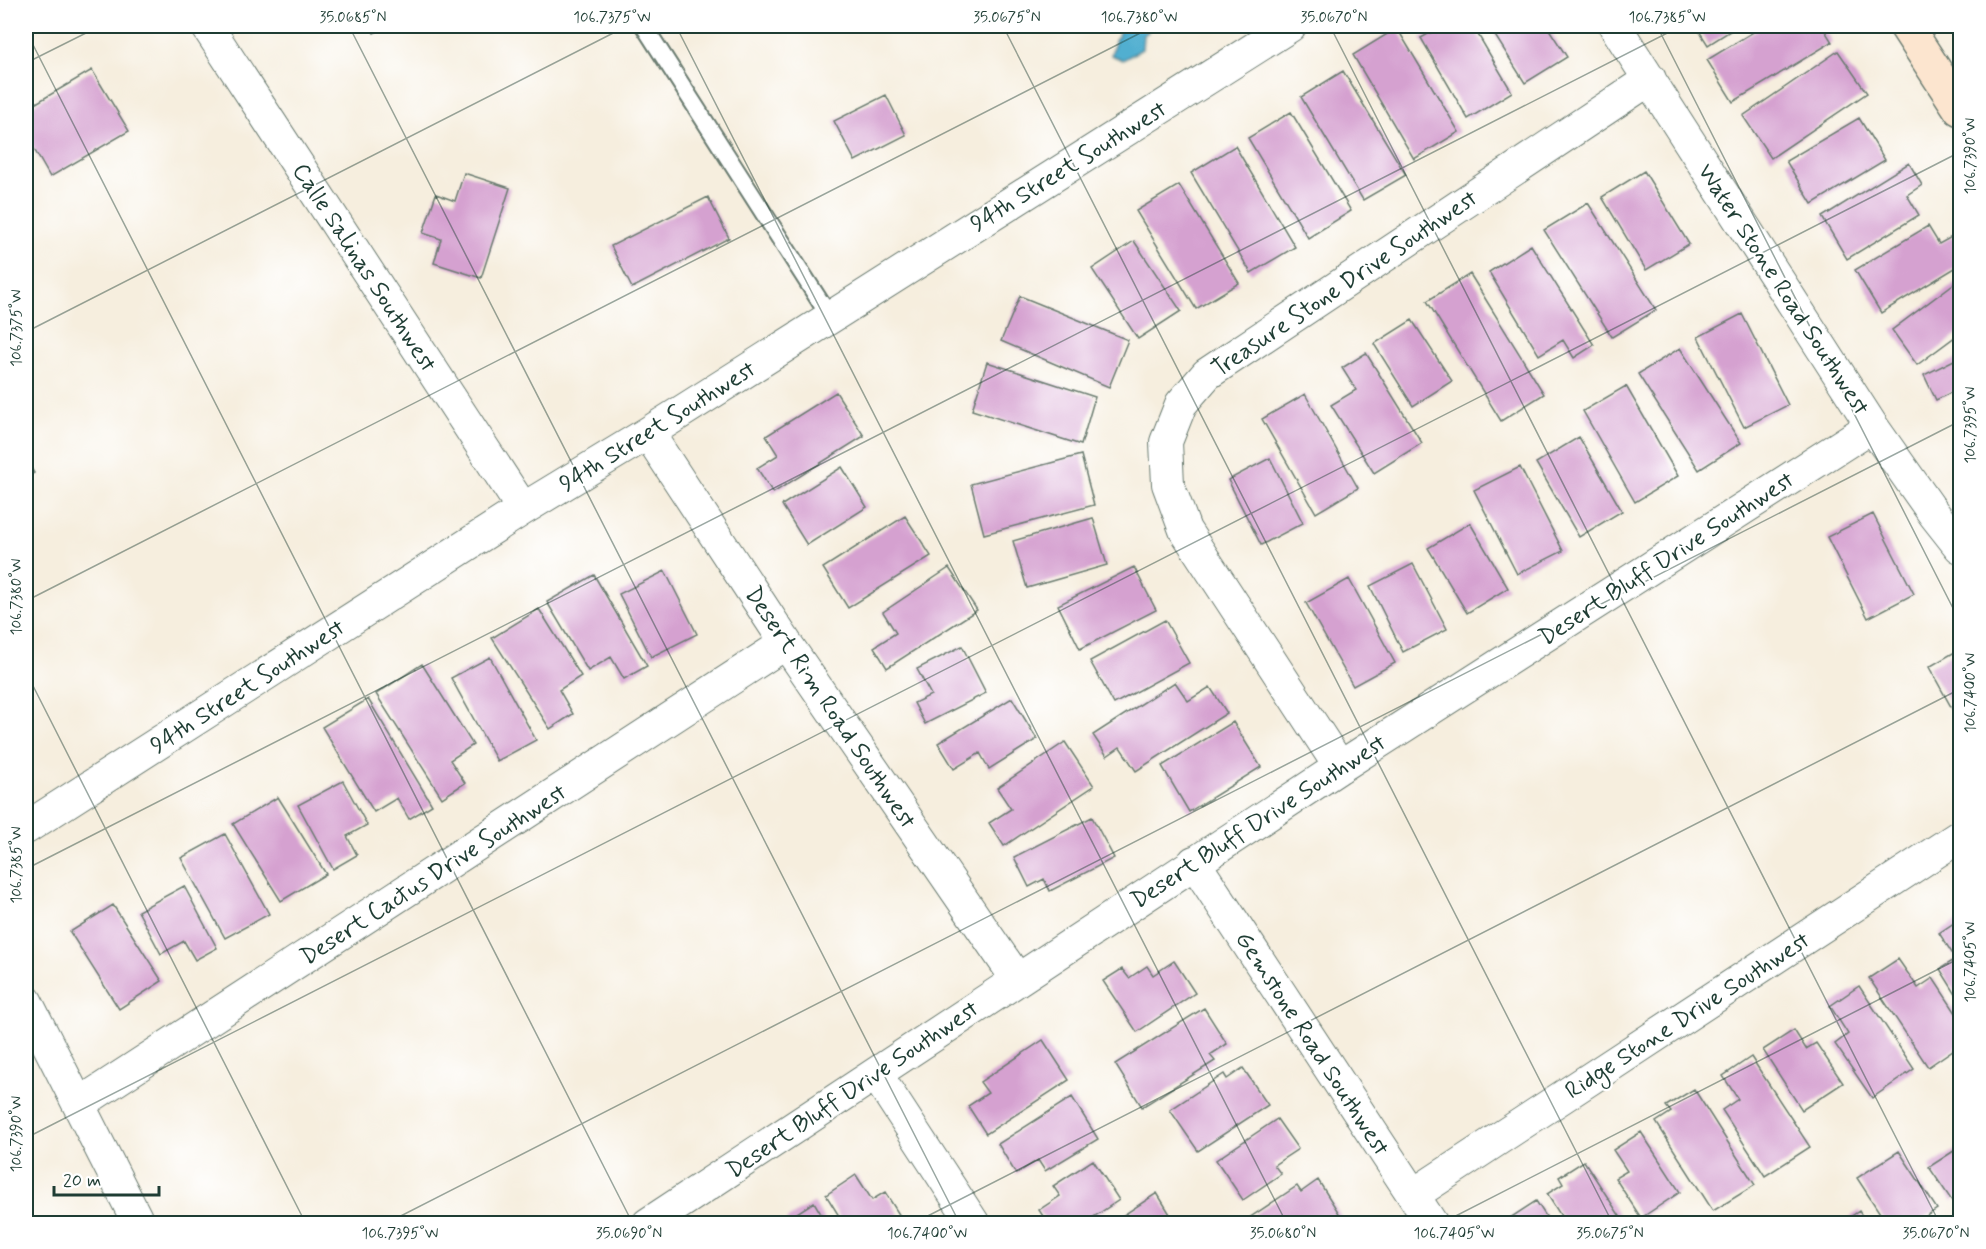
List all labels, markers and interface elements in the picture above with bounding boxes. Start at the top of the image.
text: 35.0685°N [319,8,387,28]
text: 106.7375°W [573,8,651,28]
text: 35.0675°N [973,8,1041,28]
text: 106.7380°W [1101,8,1177,28]
text: 35.0670°N [1301,8,1367,28]
text: 106.7385°W [1628,8,1706,28]
street label: 94th Street Southwest [965,94,1173,240]
text: 106.7390°W [1961,118,1981,194]
street label: Calle Salinas Southwest [285,157,443,379]
street label: Water Stone Road Southwest [1690,158,1876,422]
street label: Treasure Stone Drive Southwest [1206,183,1484,385]
text: 106.7375°W [7,289,27,367]
street label: 94th Street Southwest [554,354,762,500]
text: 106.7395°W [1961,387,1981,463]
street label: Desert Bluff Drive Southwest [1533,465,1801,653]
text: 106.7380°W [7,559,27,635]
street label: Desert Rim Road Southwest [737,581,923,835]
street label: 94th Street Southwest [145,613,351,762]
text: 106.7400°W [1961,653,1981,733]
street label: Desert Bluff Drive Southwest [1125,728,1393,916]
street label: Desert Cactus Drive Southwest [295,777,573,973]
text: 106.7385°W [7,826,27,904]
text: 106.7405°W [1961,922,1981,1002]
street label: Ridge Stone Drive Southwest [1560,925,1817,1109]
street label: Gemstone Road Southwest [1227,926,1396,1162]
street label: Desert Bluff Drive Southwest [721,994,985,1186]
text: 106.7390°W [7,1096,27,1172]
scale bar [54,1159,159,1197]
text: 20 m [63,1169,101,1193]
text: 106.7395°W [362,1224,438,1244]
text: 35.0690°N [596,1224,662,1244]
text: 106.7400°W [887,1224,967,1244]
text: 35.0680°N [1250,1224,1316,1244]
text: 106.7405°W [1414,1224,1494,1244]
text: 35.0675°N [1576,1224,1644,1244]
text: 35.0670°N [1903,1224,1969,1244]

